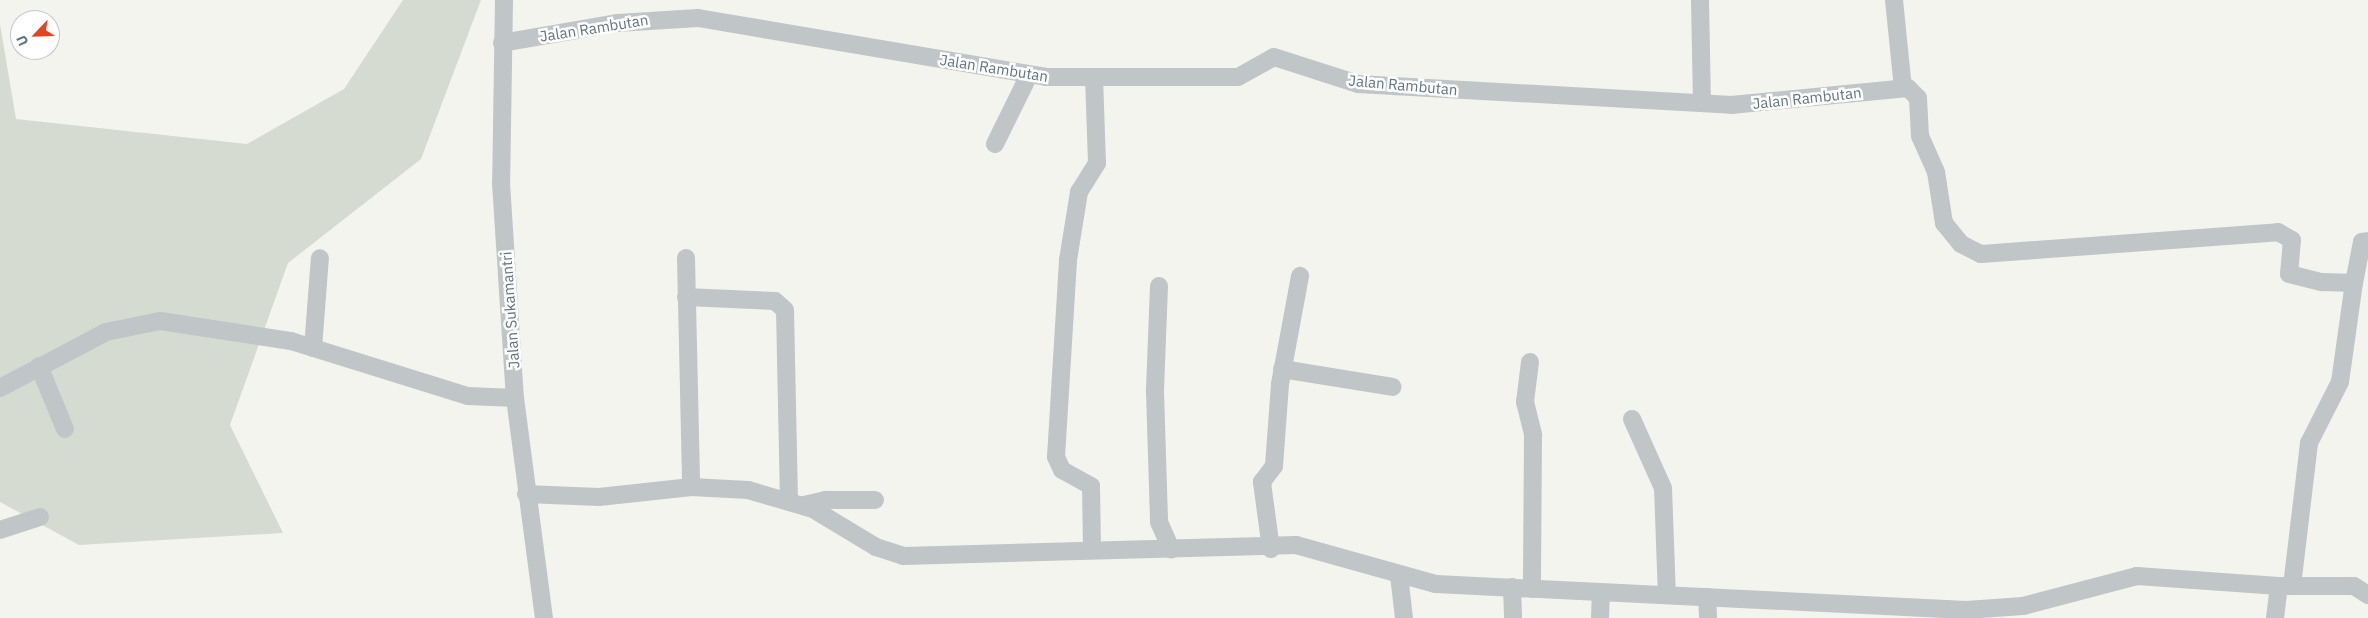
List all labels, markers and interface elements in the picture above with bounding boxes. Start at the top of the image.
north arrow [10,10,60,60]
street label: Jalan Rambutan [539,11,649,45]
text: U [12,33,32,49]
street label: Jalan Rambutan [939,51,1049,85]
street label: Jalan Rambutan [1348,71,1458,99]
street label: Jalan Rambutan [1752,83,1862,113]
street label: Jalan Sukamantri [497,251,523,369]

